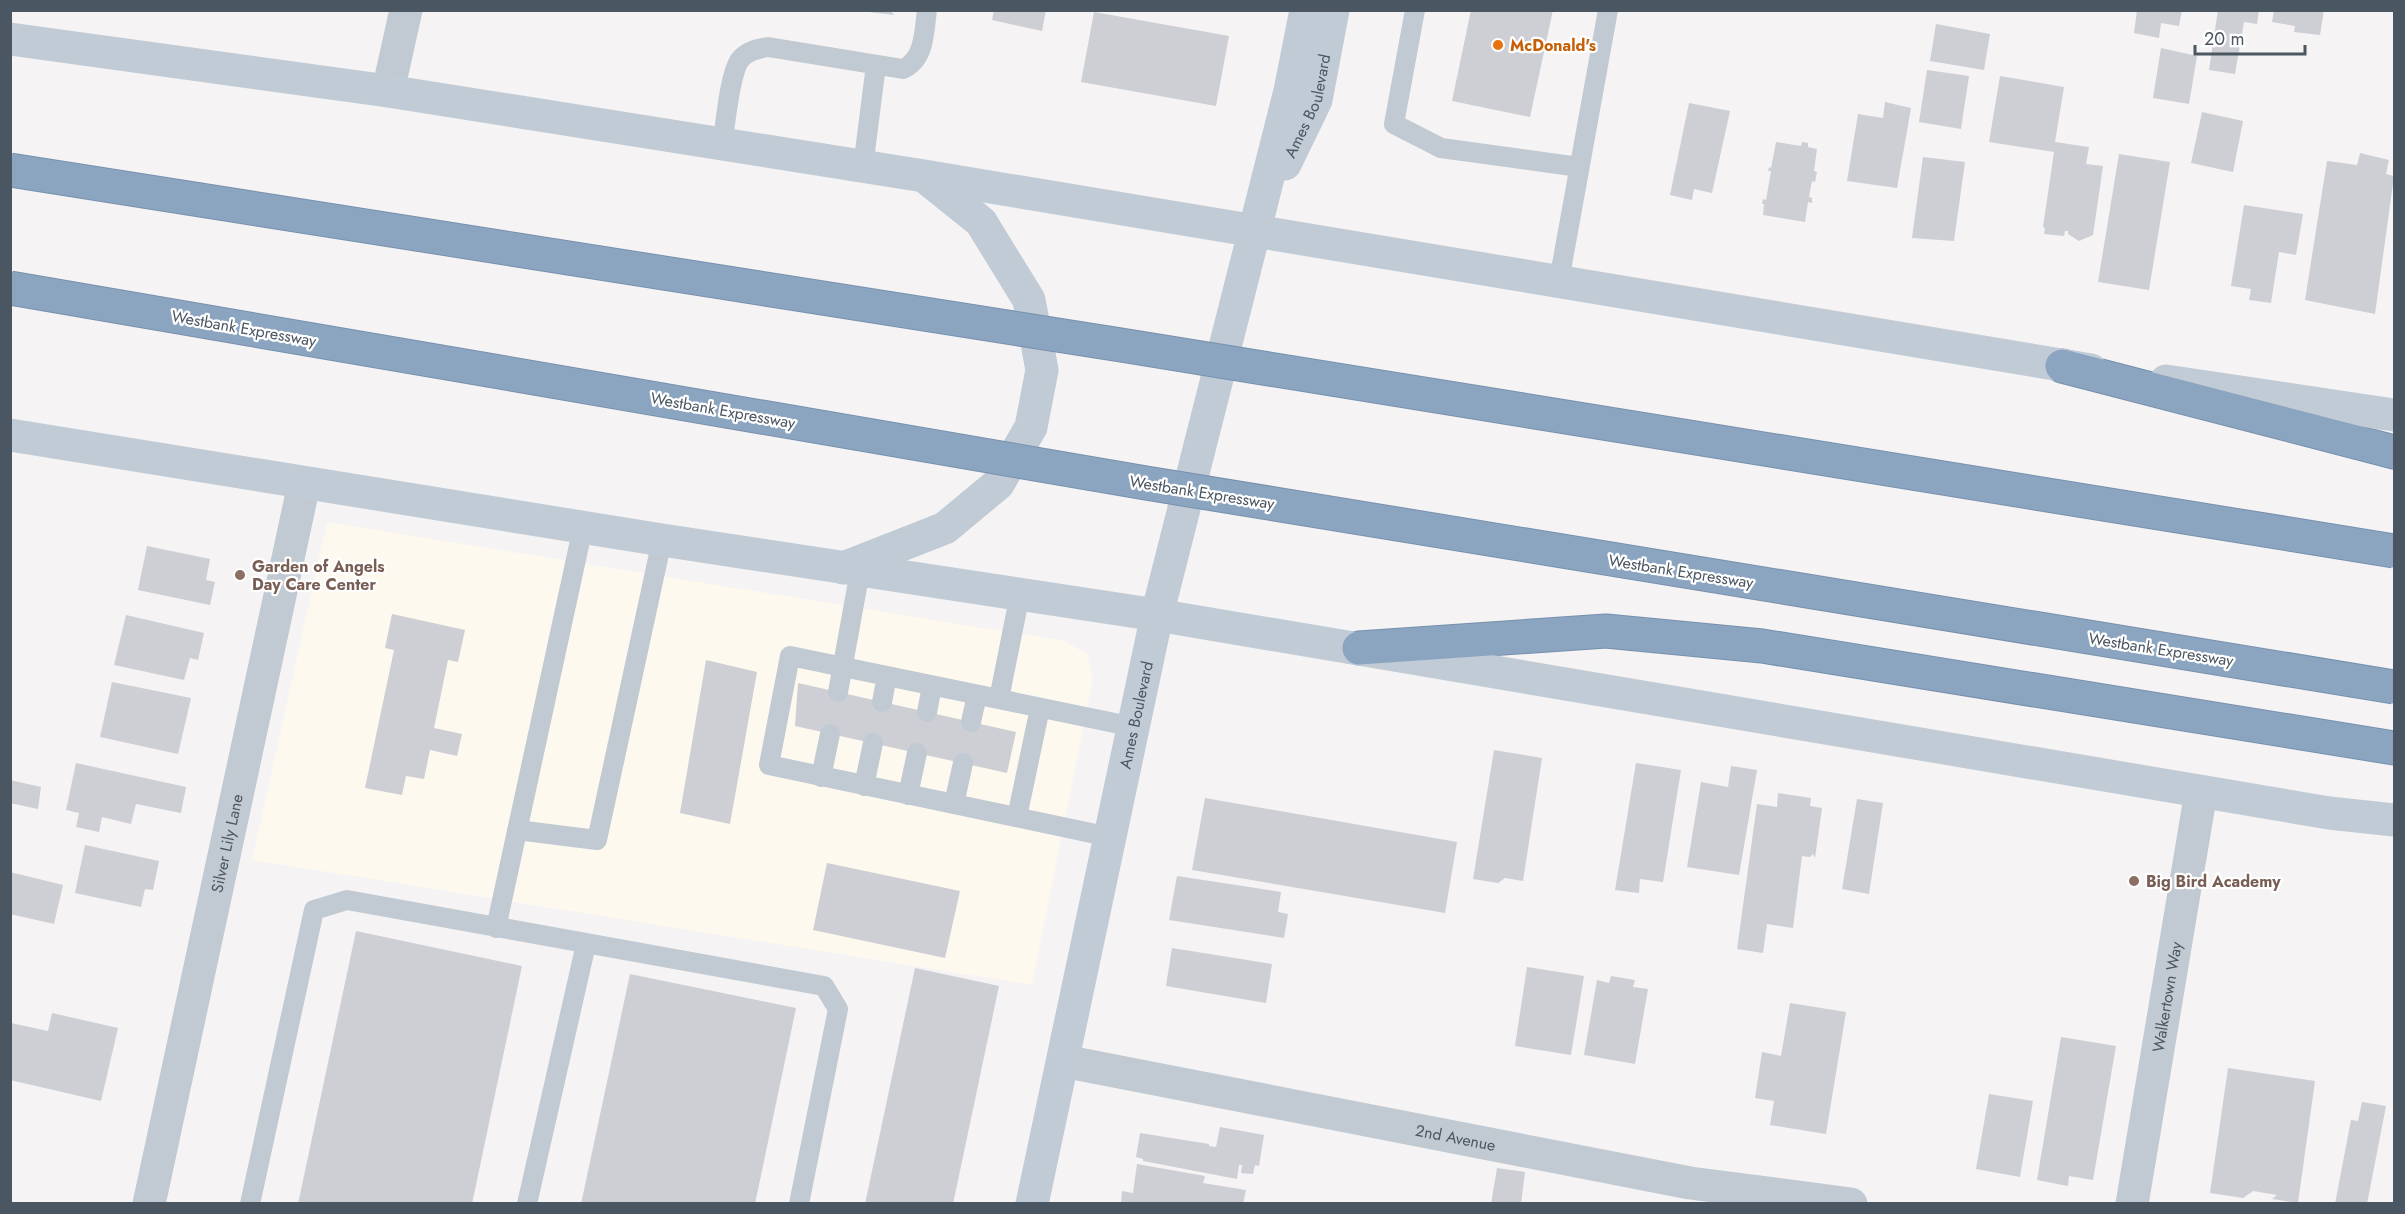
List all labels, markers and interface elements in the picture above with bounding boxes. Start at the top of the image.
scale bar [2195,18,2304,56]
text: 20 m [2204,26,2244,52]
place label: McDonald's [1510,34,1596,57]
marker: McDonald's [1491,38,1505,52]
street label: Ames Boulevard [1279,52,1336,162]
street label: Westbank Expressway [170,304,319,353]
street label: Westbank Expressway [649,386,798,435]
street label: Westbank Expressway [1128,470,1277,515]
street label: Westbank Expressway [1607,549,1756,594]
place label: Garden of Angels Day Care Center [252,555,385,596]
marker: Garden of Angels Day Care Center [233,568,247,582]
street label: Westbank Expressway [2087,627,2236,672]
street label: Ames Boulevard [1114,659,1159,771]
street label: Silver Lily Lane [205,792,249,895]
place label: Big Bird Academy [2146,870,2281,893]
marker: Big Bird Academy [2127,874,2141,888]
street label: Walkertown Way [2147,939,2188,1054]
street label: 2nd Avenue [1413,1119,1498,1157]

